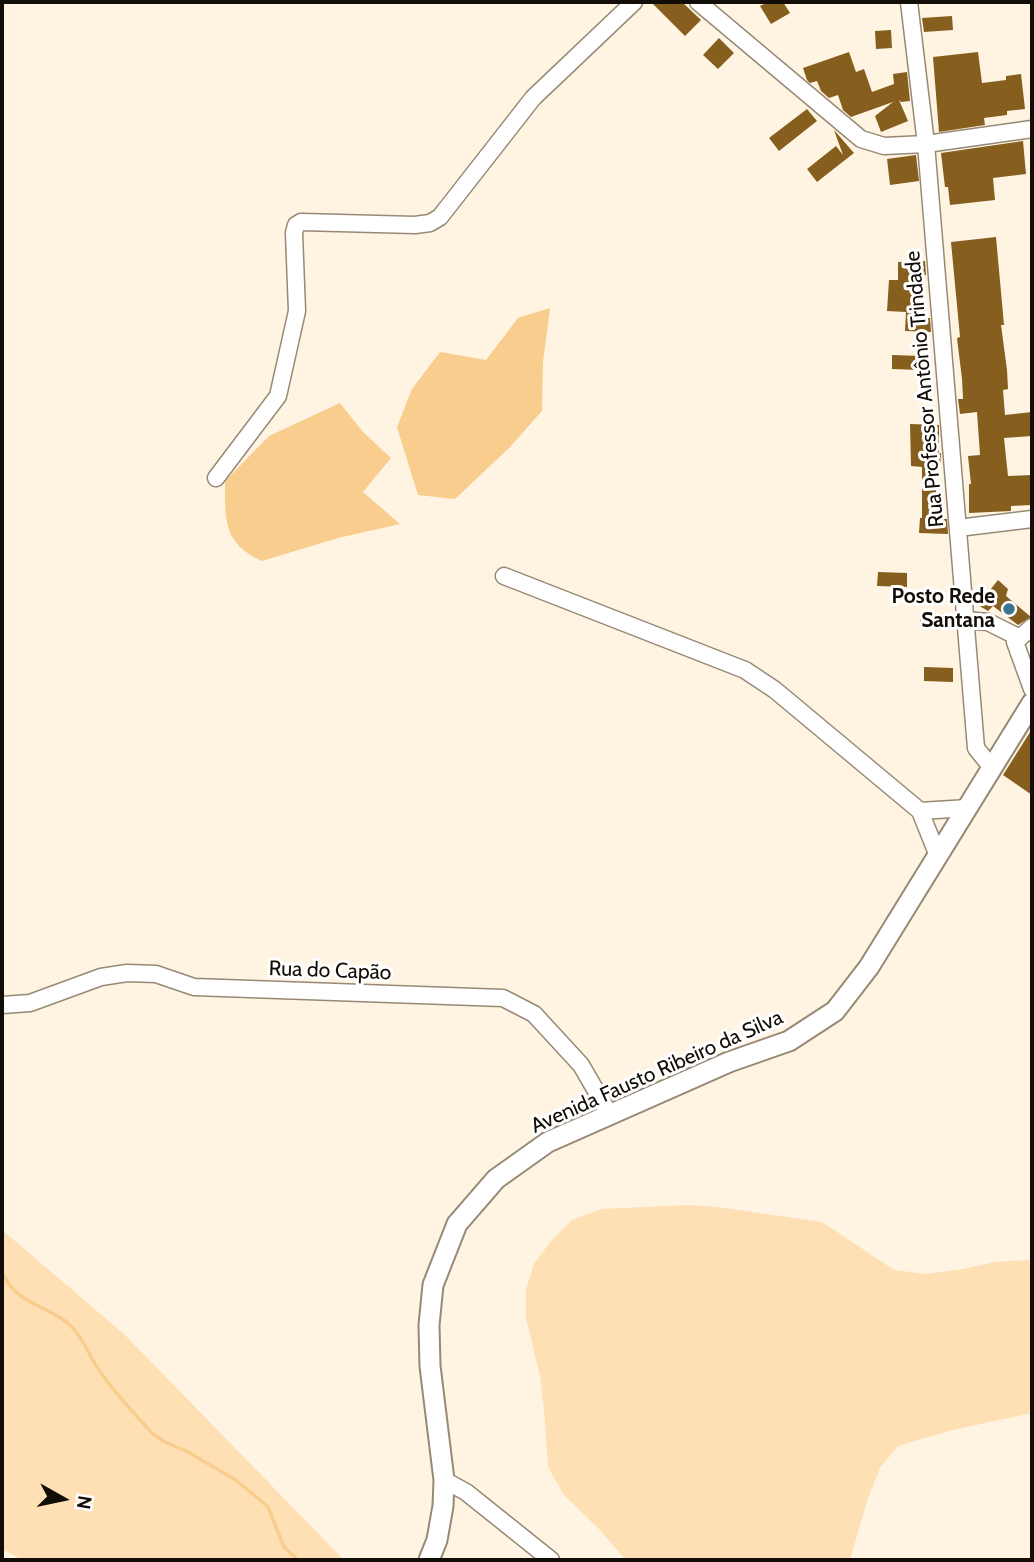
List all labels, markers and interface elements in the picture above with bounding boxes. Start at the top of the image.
street label: Rua Professor Antônio Trindade [900,250,950,528]
place label: Posto Rede Santana [892,584,995,634]
marker: Posto Rede Santana [1001,601,1017,617]
street label: Rua do Capão [268,956,392,986]
street label: Avenida Fausto Ribeiro da Silva [527,1005,787,1139]
north arrow [28,1464,98,1534]
text: N [72,1494,97,1511]

